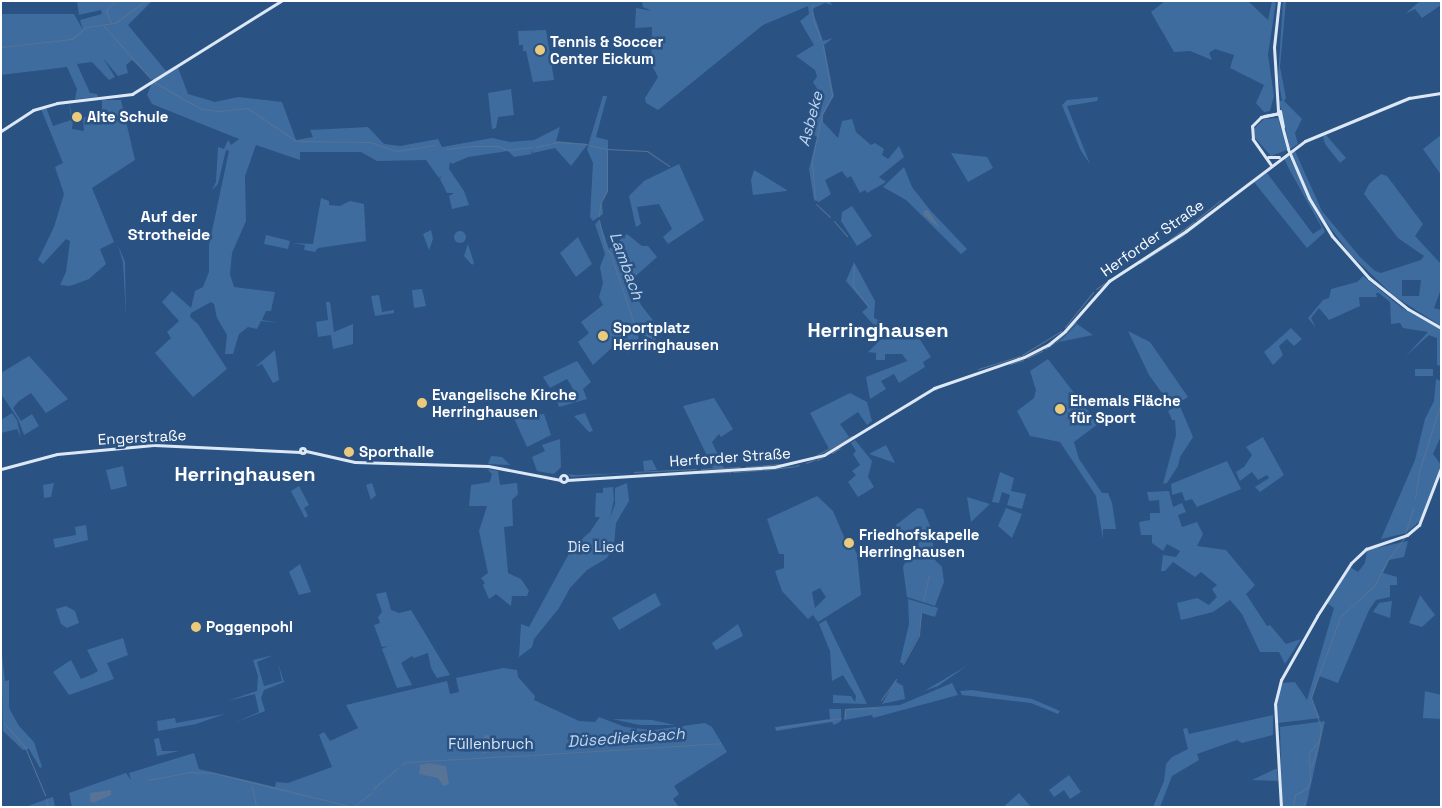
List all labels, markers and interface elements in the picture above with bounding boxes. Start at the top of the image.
place label: Tennis & Soccer Center Eickum [550,32,663,67]
marker: Tennis & Soccer Center Eickum [534,44,546,56]
water label: Asbeke [794,89,828,149]
place label: Alte Schule [87,108,168,126]
marker: Alte Schule [71,111,83,123]
street label: Herforder Straße [1097,196,1207,280]
district label: Auf der Strotheide [128,207,210,245]
water label: Lambach [605,230,647,302]
place label: Sportplatz Herringhausen [613,318,719,353]
district label: Herringhausen [807,318,949,342]
marker: Sportplatz Herringhausen [597,330,609,342]
place label: Evangelische Kirche Herringhausen [432,385,577,420]
place label: Ehemals Fläche für Sport [1070,391,1181,426]
marker: Evangelische Kirche Herringhausen [416,397,428,409]
marker: Ehemals Fläche für Sport [1054,403,1066,415]
street label: Engerstraße [97,426,187,448]
place label: Sporthalle [359,443,434,461]
street label: Herforder Straße [669,444,791,470]
marker: Sporthalle [343,446,355,458]
district label: Herringhausen [174,462,316,486]
place label: Friedhofskapelle Herringhausen [859,525,980,560]
marker: Friedhofskapelle Herringhausen [843,537,855,549]
park label: Die Lied [568,538,624,556]
place label: Poggenpohl [206,618,293,636]
marker: Poggenpohl [190,621,202,633]
water label: Düsedieksbach [567,724,685,752]
park label: Füllenbruch [448,735,534,753]

